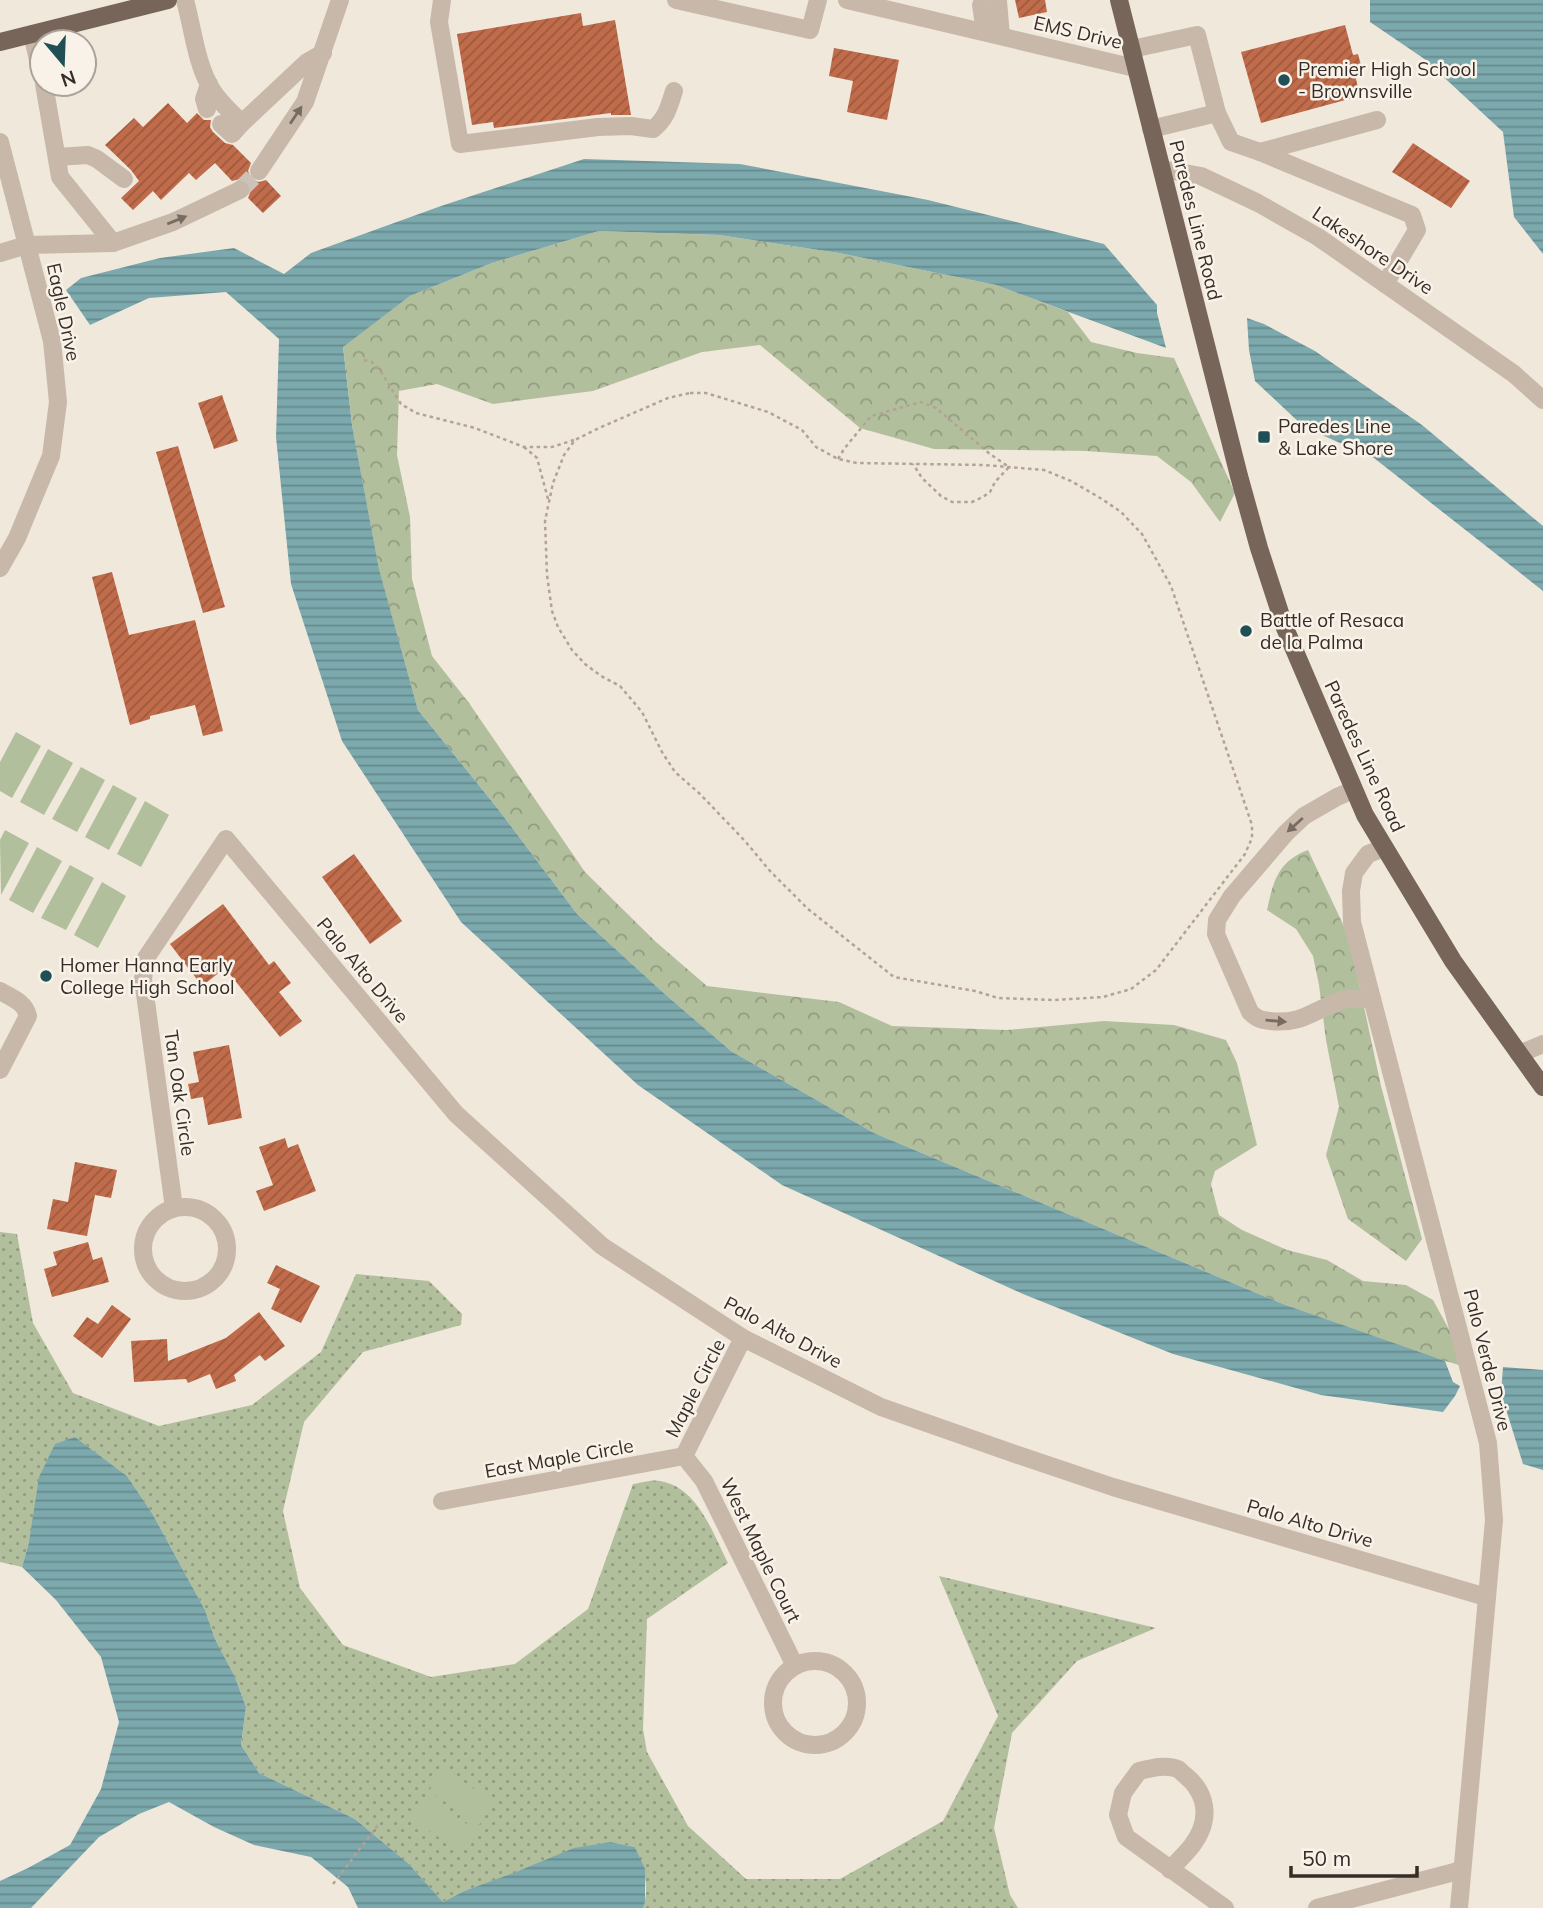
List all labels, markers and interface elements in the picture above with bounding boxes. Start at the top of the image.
street label: EMS Drive [1031,10,1125,54]
north arrow [28,28,98,98]
place label: Premier High School - Brownsville [1298,57,1476,103]
text: N [58,65,79,93]
marker: Premier High School - Brownsville [1276,72,1292,88]
one-way arrow [289,106,303,124]
street label: Paredes Line Road [1164,137,1228,303]
street label: Lakeshore Drive [1308,201,1438,299]
one-way arrow [167,214,187,226]
street label: Eagle Drive [42,261,86,363]
place label: Paredes Line & Lake Shore [1278,414,1393,460]
marker: Paredes Line & Lake Shore [1256,429,1272,445]
place label: Battle of Resaca de la Palma [1260,608,1404,654]
marker: Battle of Resaca de la Palma [1238,623,1254,639]
street label: Paredes Line Road [1319,676,1411,836]
one-way arrow [1287,816,1304,832]
street label: Palo Alto Drive [312,912,414,1028]
place label: Homer Hanna Early College High School [60,953,235,999]
marker: Homer Hanna Early College High School [38,968,54,984]
one-way arrow [1265,1016,1287,1027]
street label: Tan Oak Circle [159,1029,201,1157]
street label: Palo Verde Drive [1459,1287,1517,1433]
street label: Palo Alto Drive [720,1291,846,1373]
street label: Maple Circle [660,1335,730,1441]
street label: East Maple Circle [483,1433,635,1483]
street label: West Maple Court [715,1474,807,1627]
street label: Palo Alto Drive [1244,1493,1376,1553]
scale bar [1291,1834,1417,1878]
text: 50 m [1302,1845,1351,1871]

